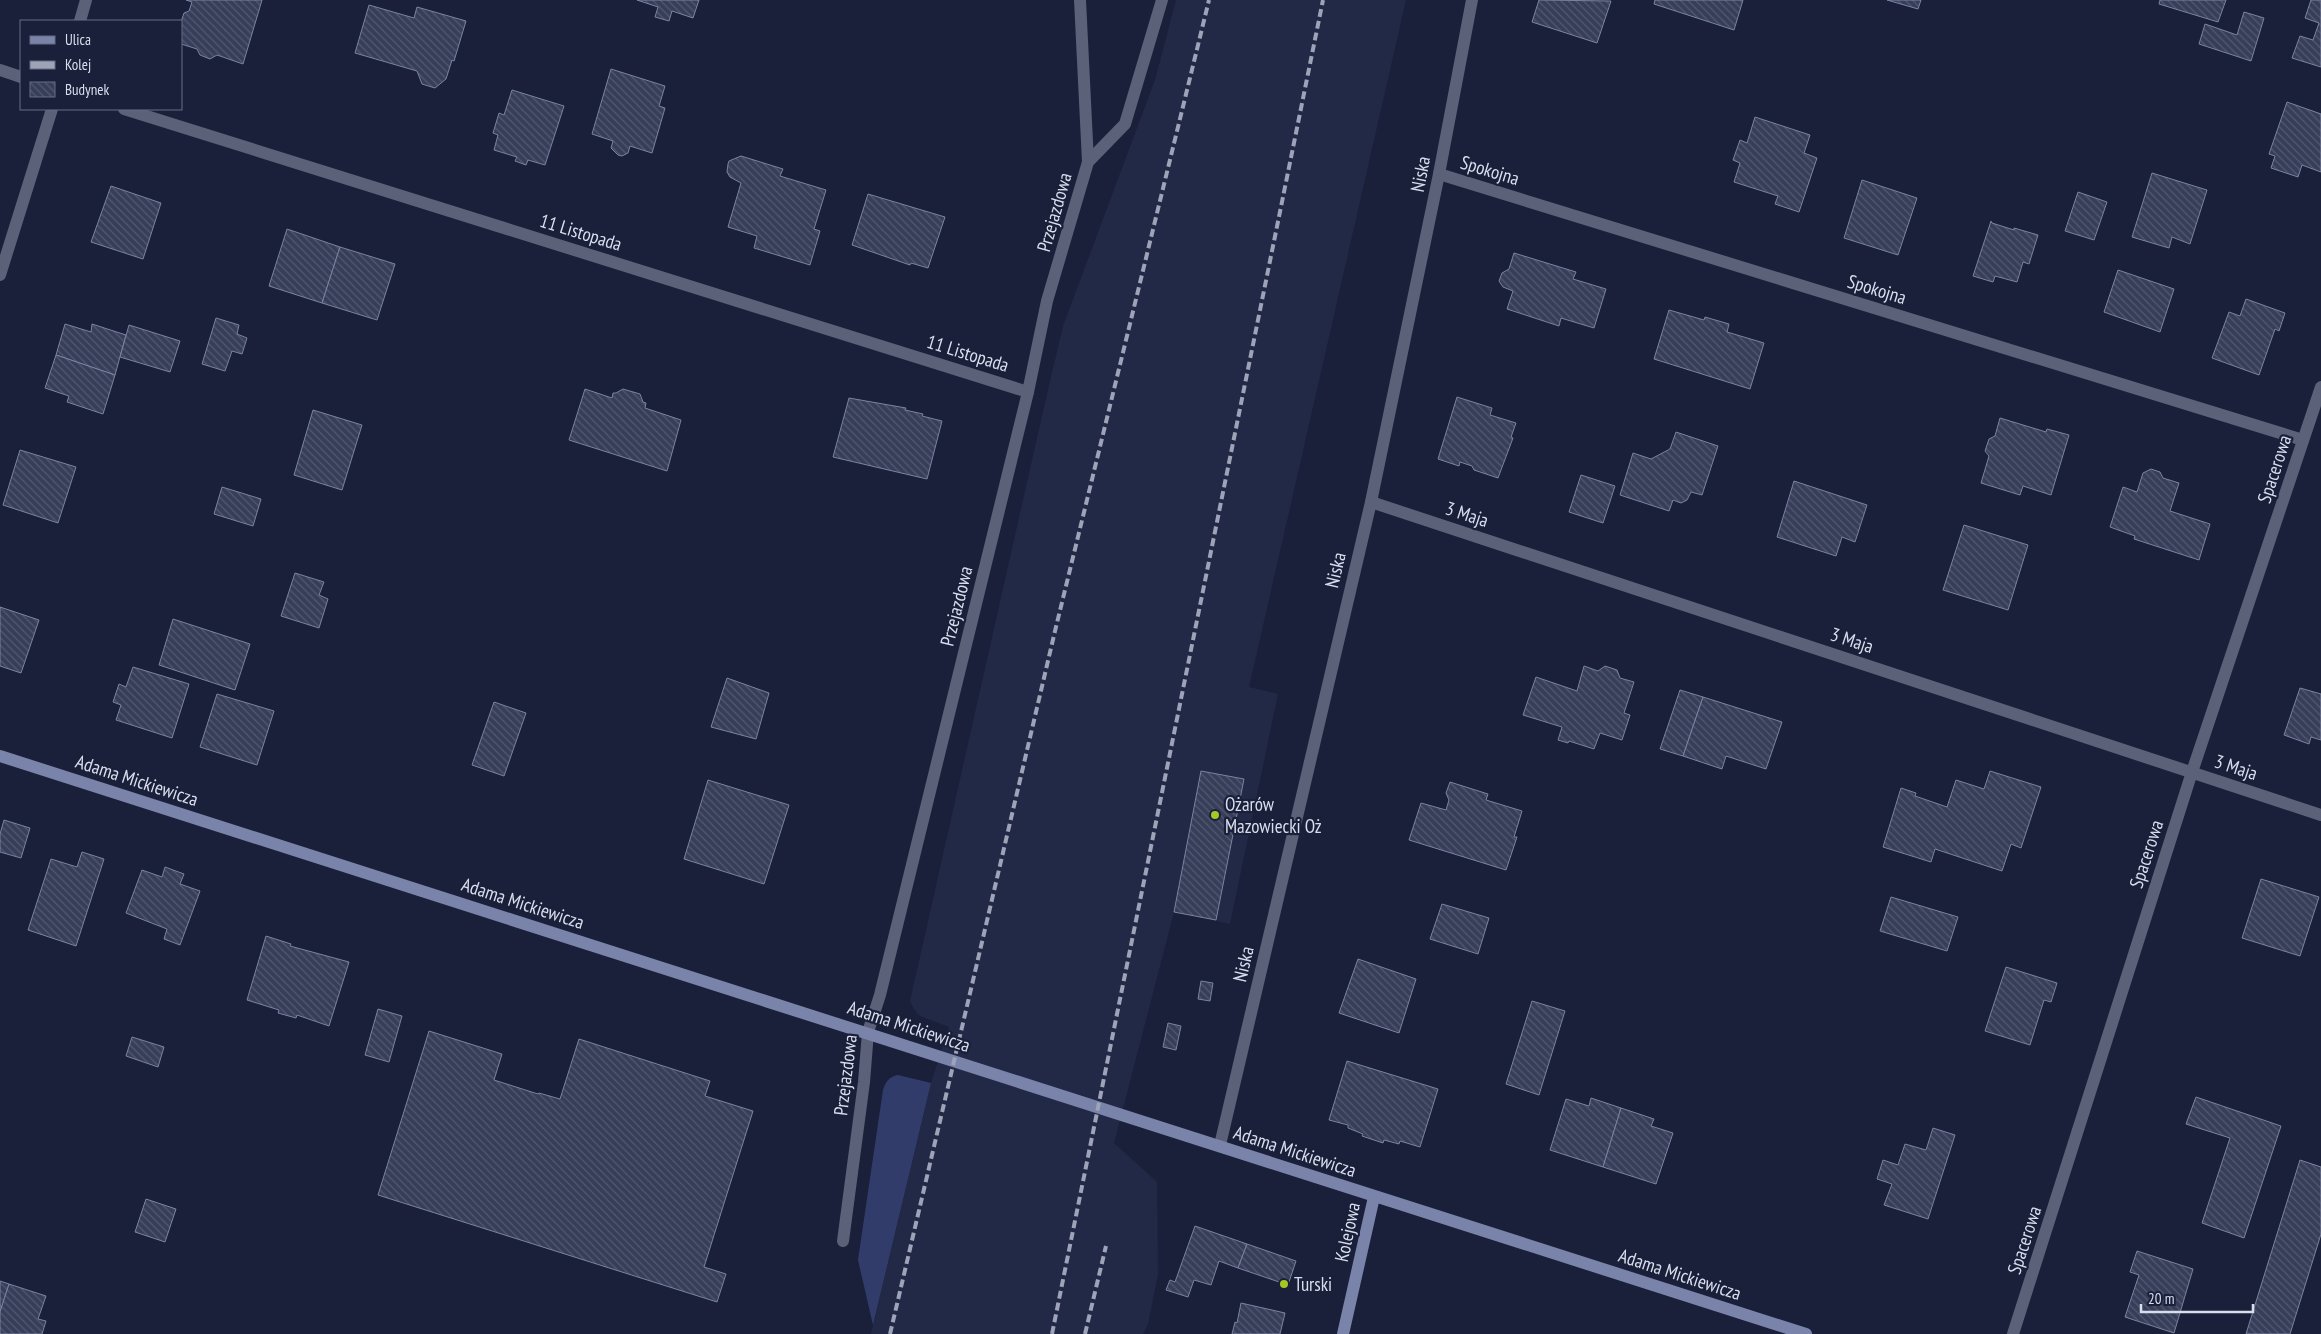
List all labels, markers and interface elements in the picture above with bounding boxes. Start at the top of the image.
legend [20,20,182,110]
text: Ulica [65,30,91,49]
text: Kolej [65,55,91,74]
text: Budynek [65,80,109,99]
street label: Spokojna [1458,150,1522,190]
street label: Niska [1405,154,1435,194]
street label: Przejazdowa [1031,170,1077,254]
street label: 11 Listopada [537,208,625,256]
street label: Spokojna [1845,269,1909,309]
street label: 11 Listopada [924,329,1012,377]
street label: Spacerowa [2252,432,2296,506]
street label: 3 Maja [1442,496,1492,532]
street label: Niska [1319,550,1351,590]
street label: Przejazdowa [935,564,977,648]
street label: 3 Maja [1827,622,1877,658]
street label: Adama Mickiewicza [73,749,201,811]
street label: 3 Maja [2211,749,2261,785]
place label: Ożarów Mazowiecki Oż [1225,792,1322,838]
marker: Ożarów Mazowiecki Oż [1209,809,1221,821]
street label: Spacerowa [2124,817,2168,891]
street label: Adama Mickiewicza [459,872,587,934]
street label: Niska [1227,944,1259,984]
street label: Adama Mickiewicza [845,995,973,1057]
street label: Przejazdowa [828,1033,862,1117]
street label: Adama Mickiewicza [1231,1120,1359,1182]
street label: Kolejowa [1329,1200,1365,1264]
street label: Spacerowa [2002,1203,2046,1277]
street label: Adama Mickiewicza [1616,1243,1744,1305]
place label: Turski [1294,1272,1332,1296]
marker: Turski [1278,1278,1290,1290]
scale bar [2141,1282,2254,1314]
text: 20 m [2148,1289,2174,1308]

